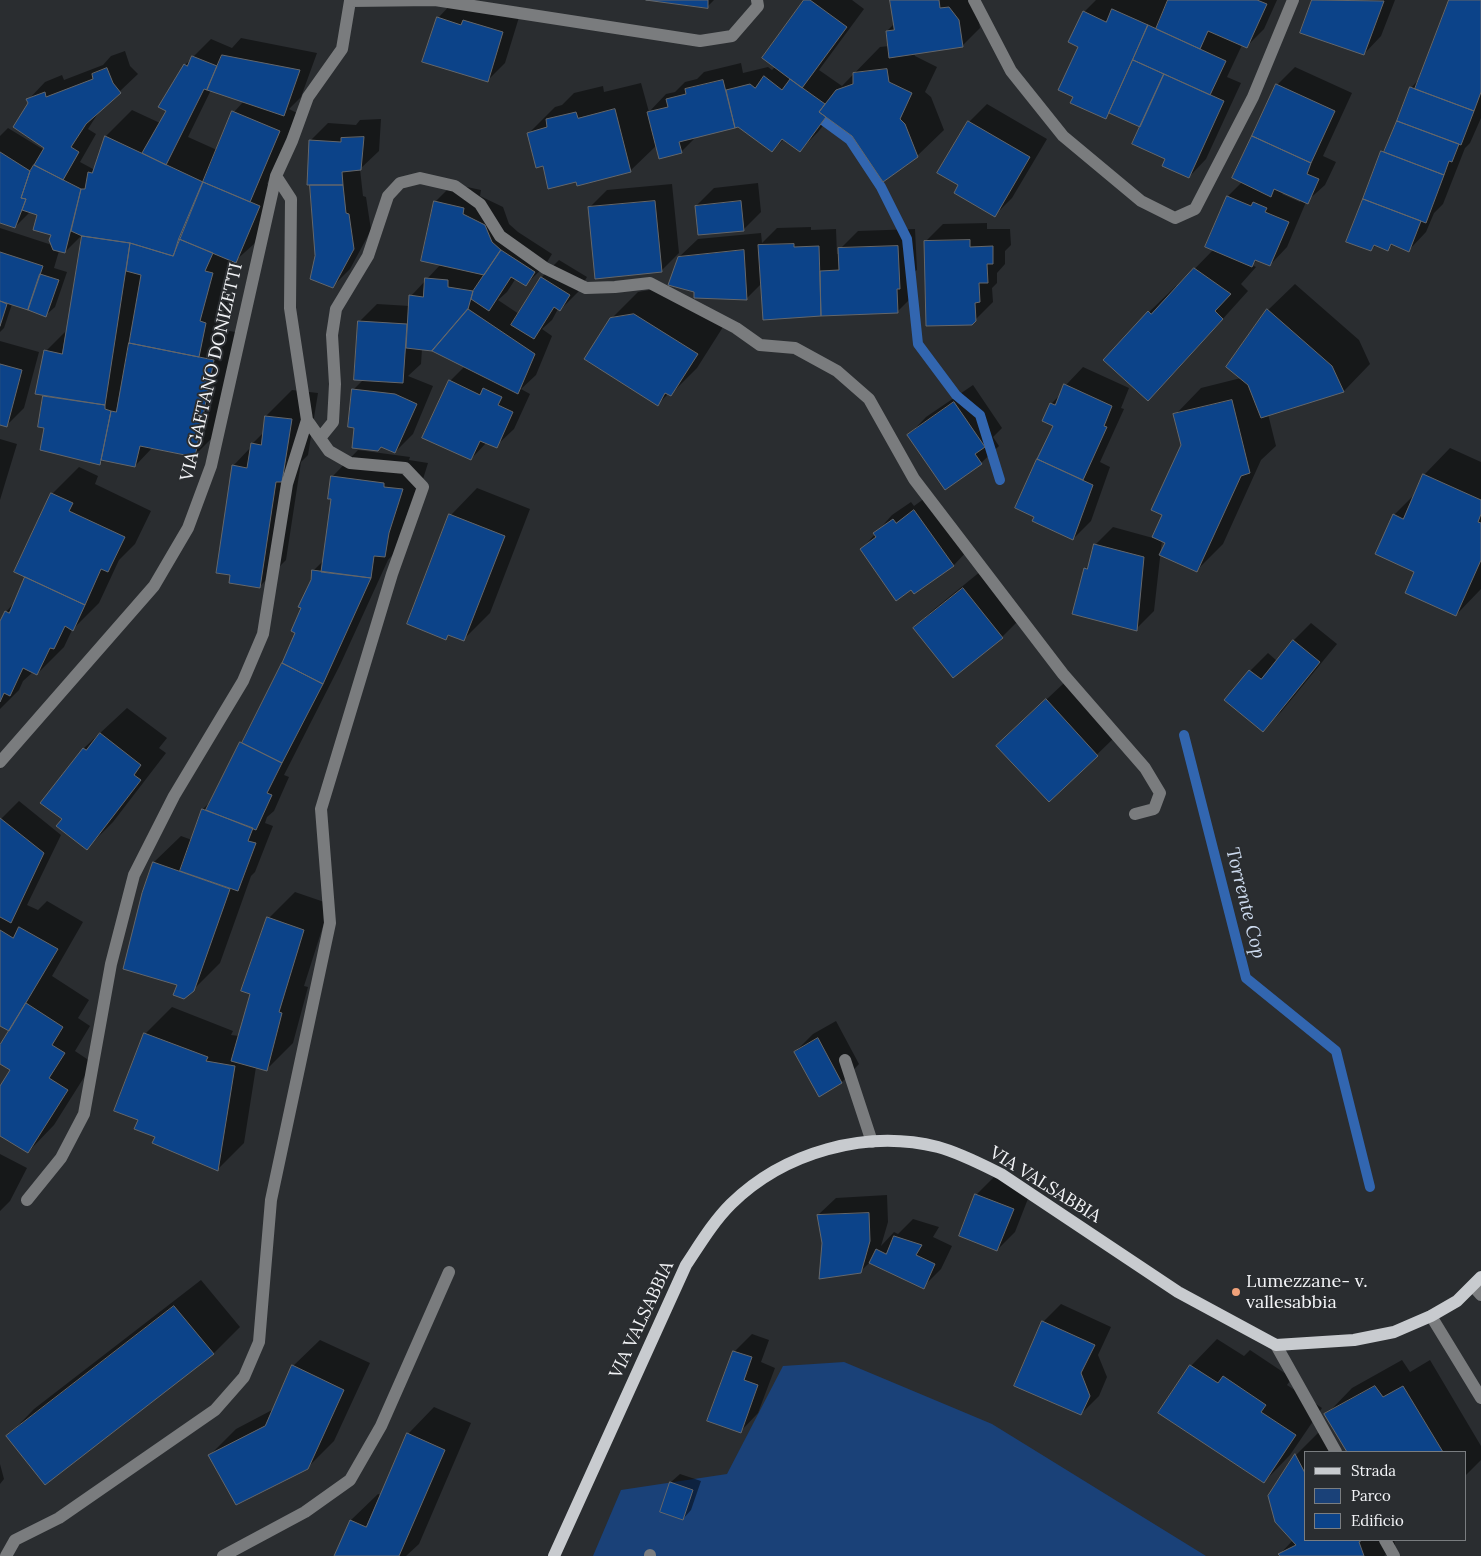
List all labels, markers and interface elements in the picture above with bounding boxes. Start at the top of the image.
street label: VIA GAETANO DONIZETTI [176,261,248,483]
water label: Torrente Cop [1220,845,1270,961]
street label: VIA VALSABBIA [985,1142,1105,1228]
street label: VIA VALSABBIA [605,1258,679,1382]
place label: Lumezzane- v. vallesabbia [1246,1271,1368,1314]
marker: Lumezzane- v. vallesabbia [1230,1286,1242,1298]
legend [1304,1451,1466,1541]
text: Strada [1351,1461,1396,1480]
text: Parco [1351,1486,1391,1505]
text: Edificio [1351,1511,1404,1530]

